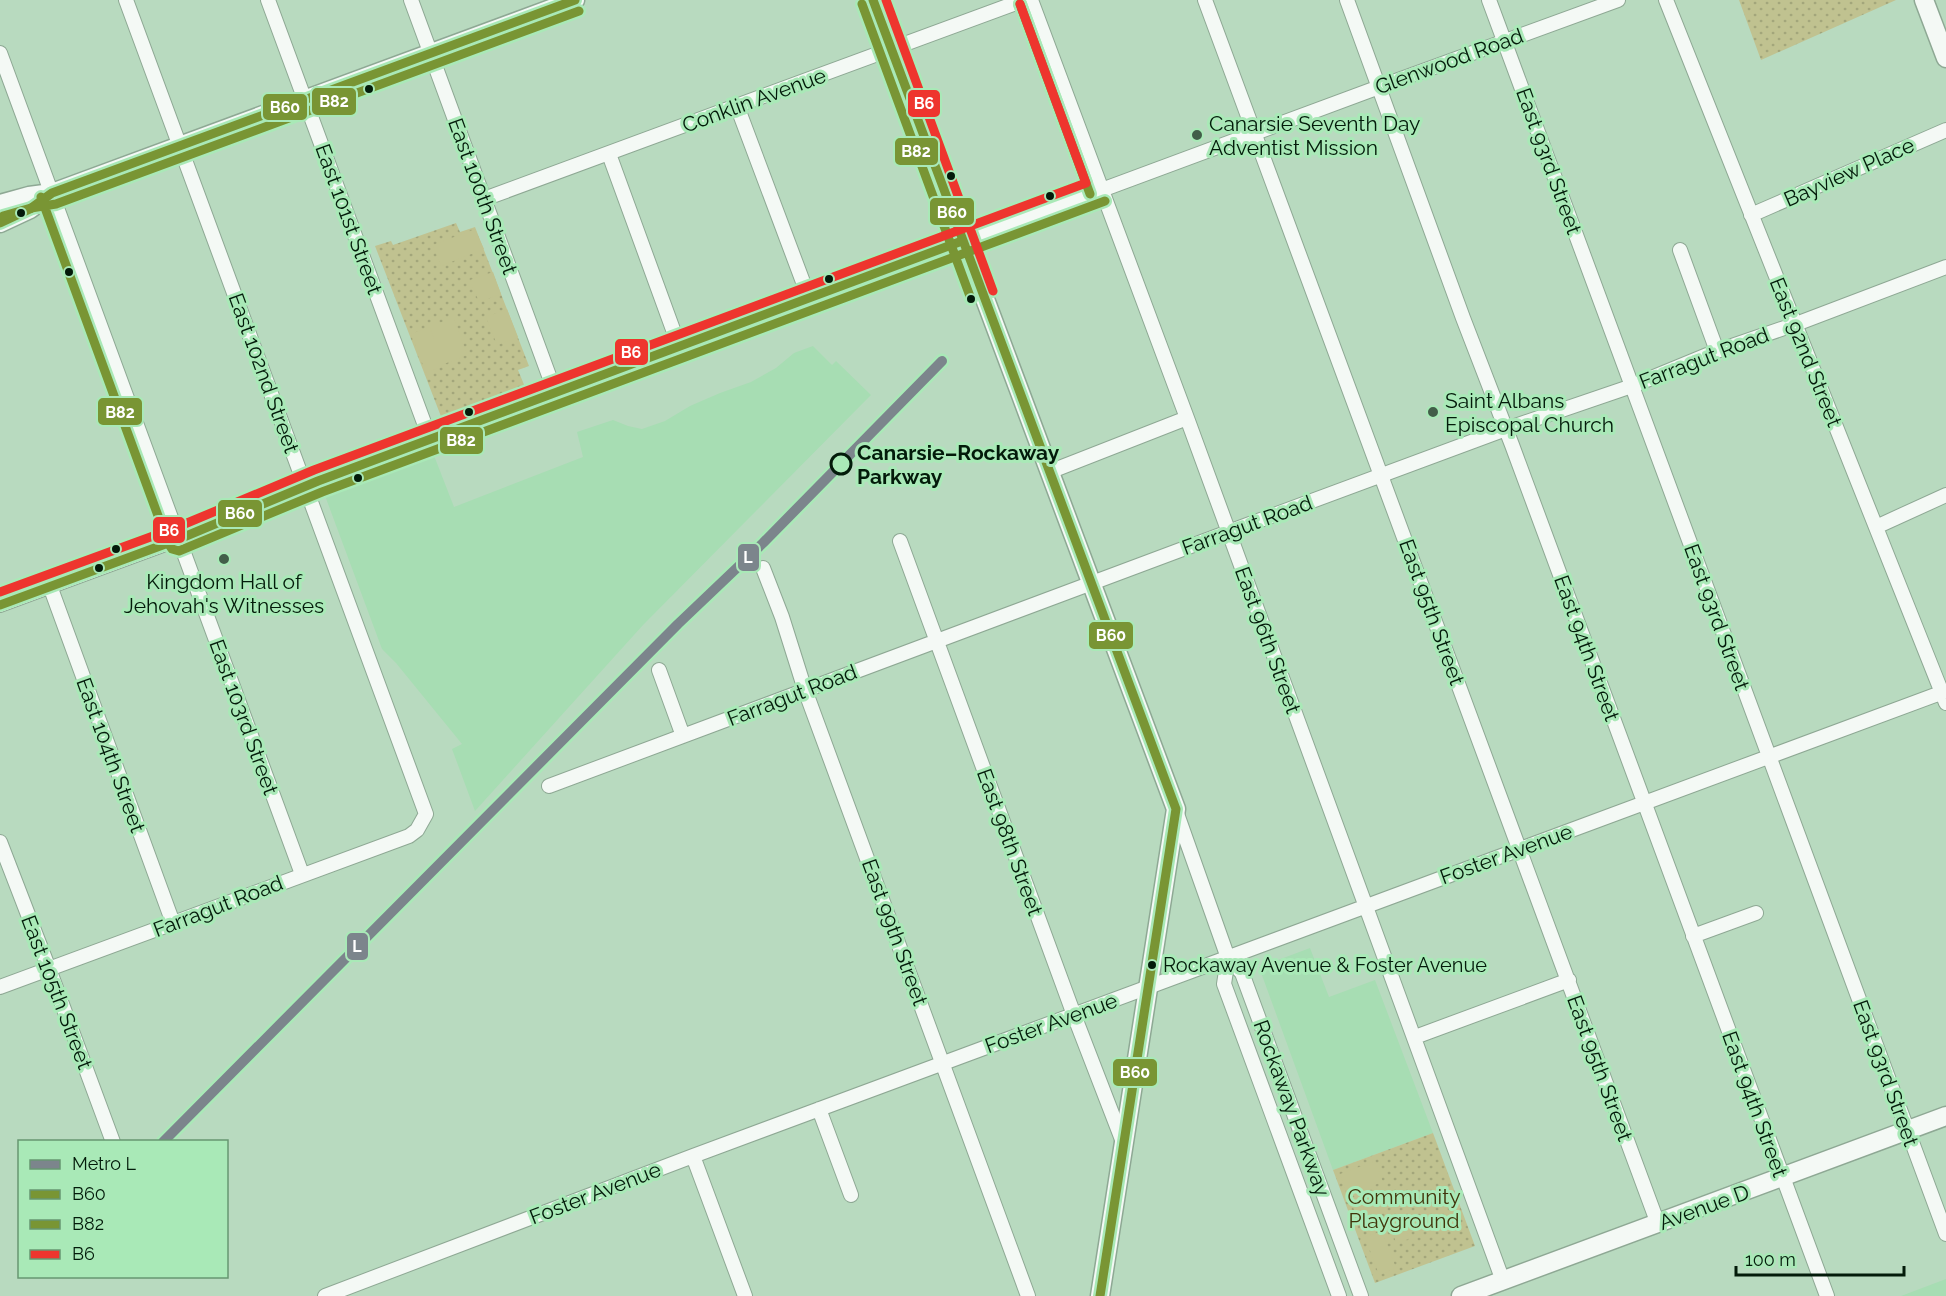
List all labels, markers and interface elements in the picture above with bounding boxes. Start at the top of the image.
street label: Glenwood Road [1372,23,1526,99]
street label: Conklin Avenue [679,62,829,138]
unlabelled marker [363,83,375,95]
street label: East 93rd Street [1511,84,1587,238]
line badge: B82 [311,87,357,116]
line badge: B6 [907,89,941,118]
text: B82 [319,92,349,111]
line badge: B60 [262,93,308,121]
text: B6 [914,94,935,113]
text: B60 [270,98,300,117]
place label: Canarsie Seventh Day Adventist Mission [1209,111,1420,160]
street label: East 100th Street [443,115,523,277]
marker: Canarsie Seventh Day Adventist Mission [1190,128,1204,142]
street label: Bayview Place [1780,132,1918,212]
line badge: B82 [894,137,939,166]
street label: East 101st Street [310,140,388,298]
text: B82 [901,142,931,161]
unlabelled marker [945,170,957,182]
unlabelled marker [1044,190,1056,202]
line badge: B60 [929,197,975,226]
text: B60 [937,203,967,222]
unlabelled marker [15,207,27,219]
unlabelled marker [63,266,75,278]
unlabelled marker [823,273,835,285]
street label: East 92nd Street [1765,274,1847,430]
street label: East 102nd Street [223,290,305,456]
unlabelled marker [965,293,977,305]
street label: Farragut Road [1636,322,1772,394]
line badge: B6 [614,338,649,366]
text: B6 [621,343,642,362]
place label: Saint Albans Episcopal Church [1445,388,1614,437]
line badge: B82 [97,397,143,426]
text: B82 [105,403,135,422]
marker: Saint Albans Episcopal Church [1426,405,1440,419]
unlabelled marker [463,406,475,418]
line badge: B82 [439,426,484,455]
text: B82 [446,431,476,450]
place label: Canarsie–Rockaway Parkway [857,440,1060,489]
marker: Canarsie–Rockaway Parkway [830,453,852,475]
unlabelled marker [352,472,364,484]
street label: Farragut Road [1178,490,1316,560]
line badge: B60 [217,499,263,528]
text: B60 [225,504,255,523]
line badge: B6 [152,516,186,544]
text: B6 [159,521,180,540]
street label: East 95th Street [1394,536,1470,688]
street label: East 93rd Street [1679,540,1755,694]
unlabelled marker [110,543,122,555]
line badge: L [737,543,760,572]
text: L [743,548,753,567]
marker: Kingdom Hall of Jehovah's Witnesses [217,552,231,566]
unlabelled marker [93,562,105,574]
street label: East 96th Street [1230,563,1306,717]
place label: Kingdom Hall of Jehovah's Witnesses [124,569,324,618]
street label: East 94th Street [1549,572,1625,724]
line badge: B60 [1088,621,1134,650]
text: B60 [1096,626,1126,645]
street label: East 103rd Street [204,636,284,798]
street label: Farragut Road [724,659,860,731]
street label: East 104th Street [71,674,151,836]
street label: East 98th Street [972,765,1048,919]
street label: Foster Avenue [1437,819,1575,889]
street label: East 99th Street [857,855,933,1009]
street label: Farragut Road [150,870,286,942]
street label: East 105th Street [16,912,98,1072]
line badge: L [346,932,369,961]
text: L [352,937,362,956]
place label: Rockaway Avenue & Foster Avenue [1163,953,1487,977]
marker: Rockaway Avenue & Foster Avenue [1146,959,1158,971]
street label: Foster Avenue [982,988,1120,1058]
street label: East 95th Street [1562,992,1638,1144]
street label: East 93rd Street [1848,996,1924,1150]
street label: Rockaway Parkway [1248,1016,1336,1200]
street label: East 94th Street [1717,1028,1793,1180]
line badge: B60 [1112,1058,1158,1087]
text: B60 [1120,1063,1150,1082]
legend [18,1140,228,1278]
text: Metro L [72,1153,136,1174]
street label: Foster Avenue [526,1156,664,1230]
street label: Avenue D [1656,1179,1752,1235]
text: B60 [72,1183,106,1204]
park label: Community Playground [1347,1184,1461,1233]
text: B82 [72,1213,104,1234]
scale bar [1736,1239,1904,1277]
text: B6 [72,1243,95,1264]
text: 100 m [1745,1249,1796,1270]

